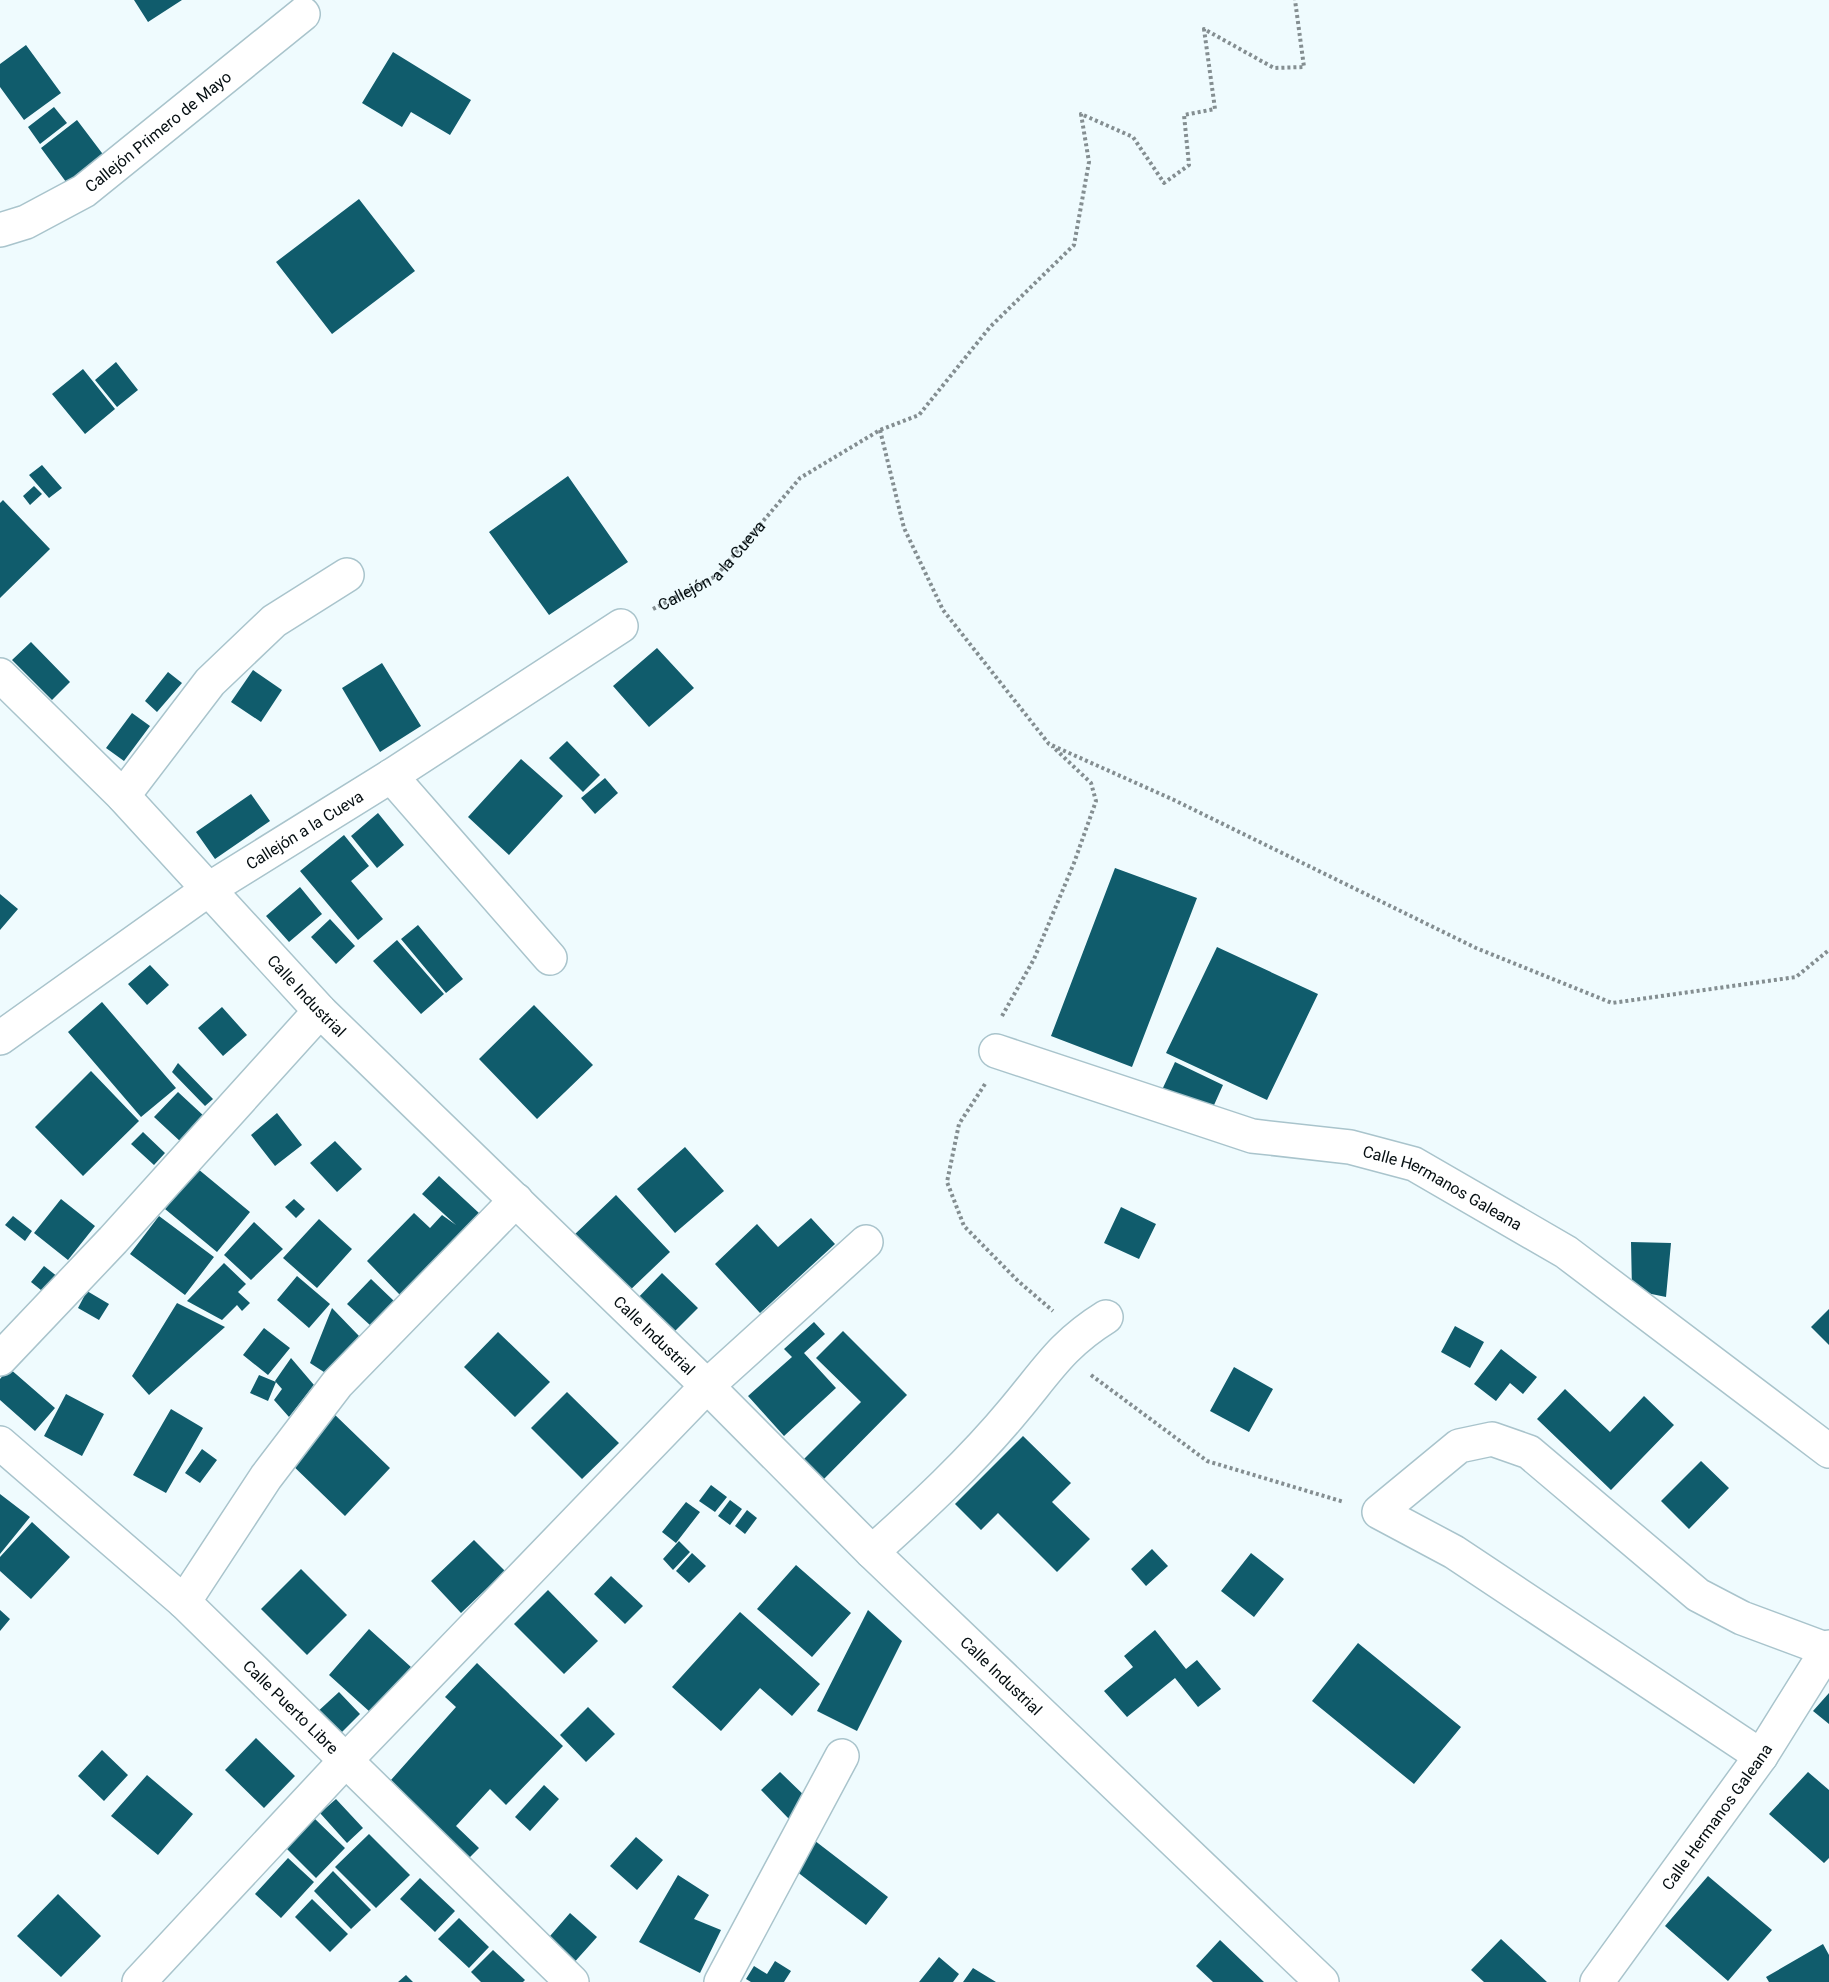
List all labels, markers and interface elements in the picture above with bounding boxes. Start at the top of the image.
street label: Callejón Primero de Mayo [81,67,235,196]
street label: Callejón a la Cueva [655,517,769,615]
street label: Callejón a la Cueva [243,787,367,874]
street label: Calle Industrial [263,951,350,1041]
street label: Calle Hermanos Galeana [1361,1142,1525,1234]
street label: Calle Industrial [610,1292,699,1379]
street label: Calle Industrial [956,1633,1046,1719]
street label: Calle Puerto Libre [239,1656,342,1758]
street label: Calle Hermanos Galeana [1658,1740,1776,1894]

